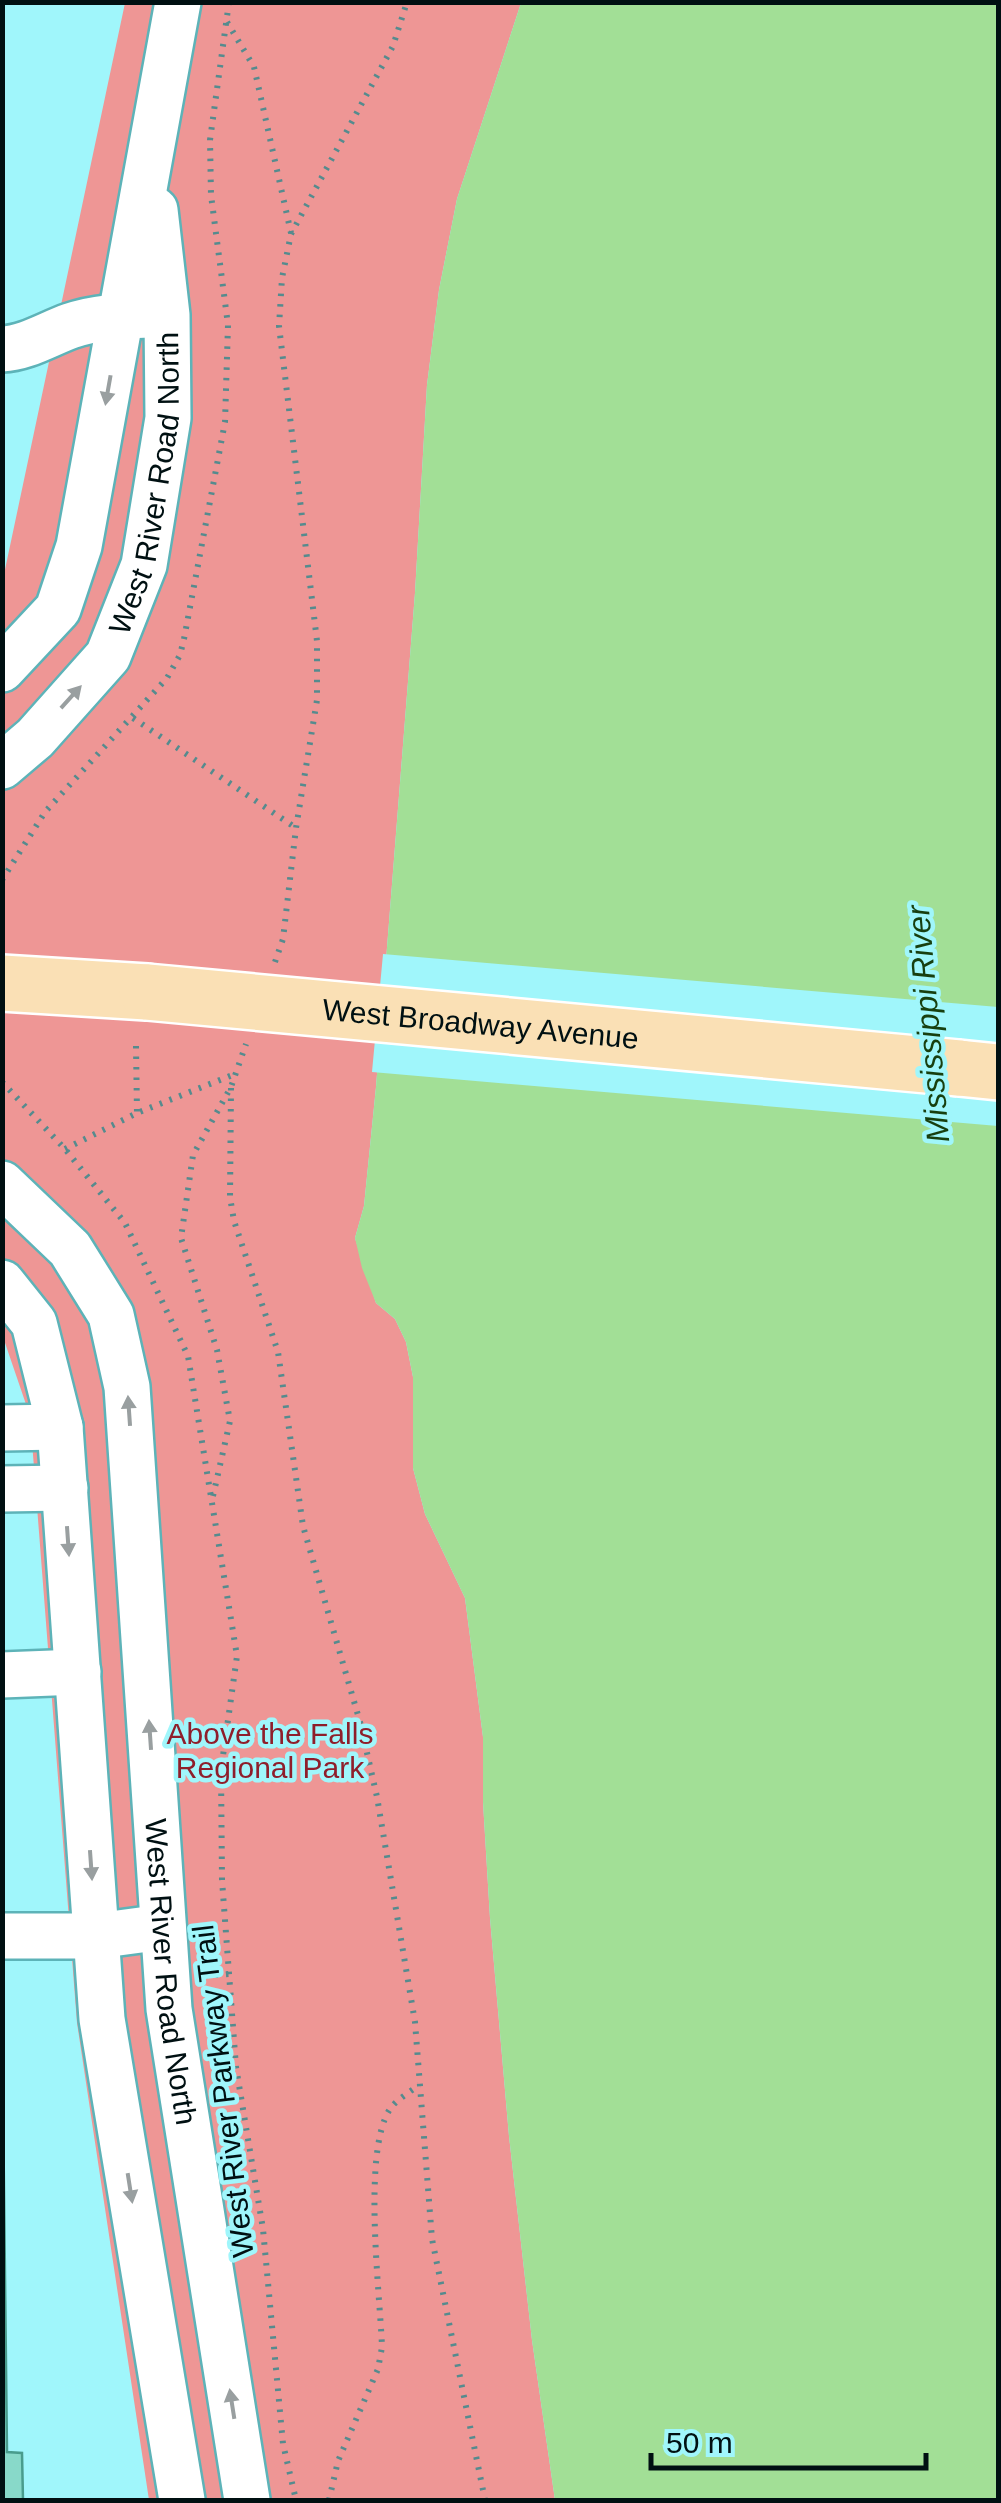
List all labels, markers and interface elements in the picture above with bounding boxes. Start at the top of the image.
street label: West River Road North [102,332,185,639]
one-way arrow [100,374,115,406]
one-way arrow [60,685,82,710]
water label: Mississippi River [900,902,956,1144]
street label: West Broadway Avenue [321,992,640,1054]
one-way arrow [121,1394,137,1426]
one-way arrow [61,1526,77,1558]
park label: Above the Falls Regional Park [167,1717,373,1784]
one-way arrow [142,1718,158,1750]
street label: West River Road North [140,1817,204,2127]
one-way arrow [84,1850,100,1882]
street label: West River Parkway Trail [186,1923,260,2259]
one-way arrow [123,2173,138,2204]
one-way arrow [223,2388,239,2419]
scale bar [651,2408,926,2470]
text: 50 m [666,2426,733,2459]

